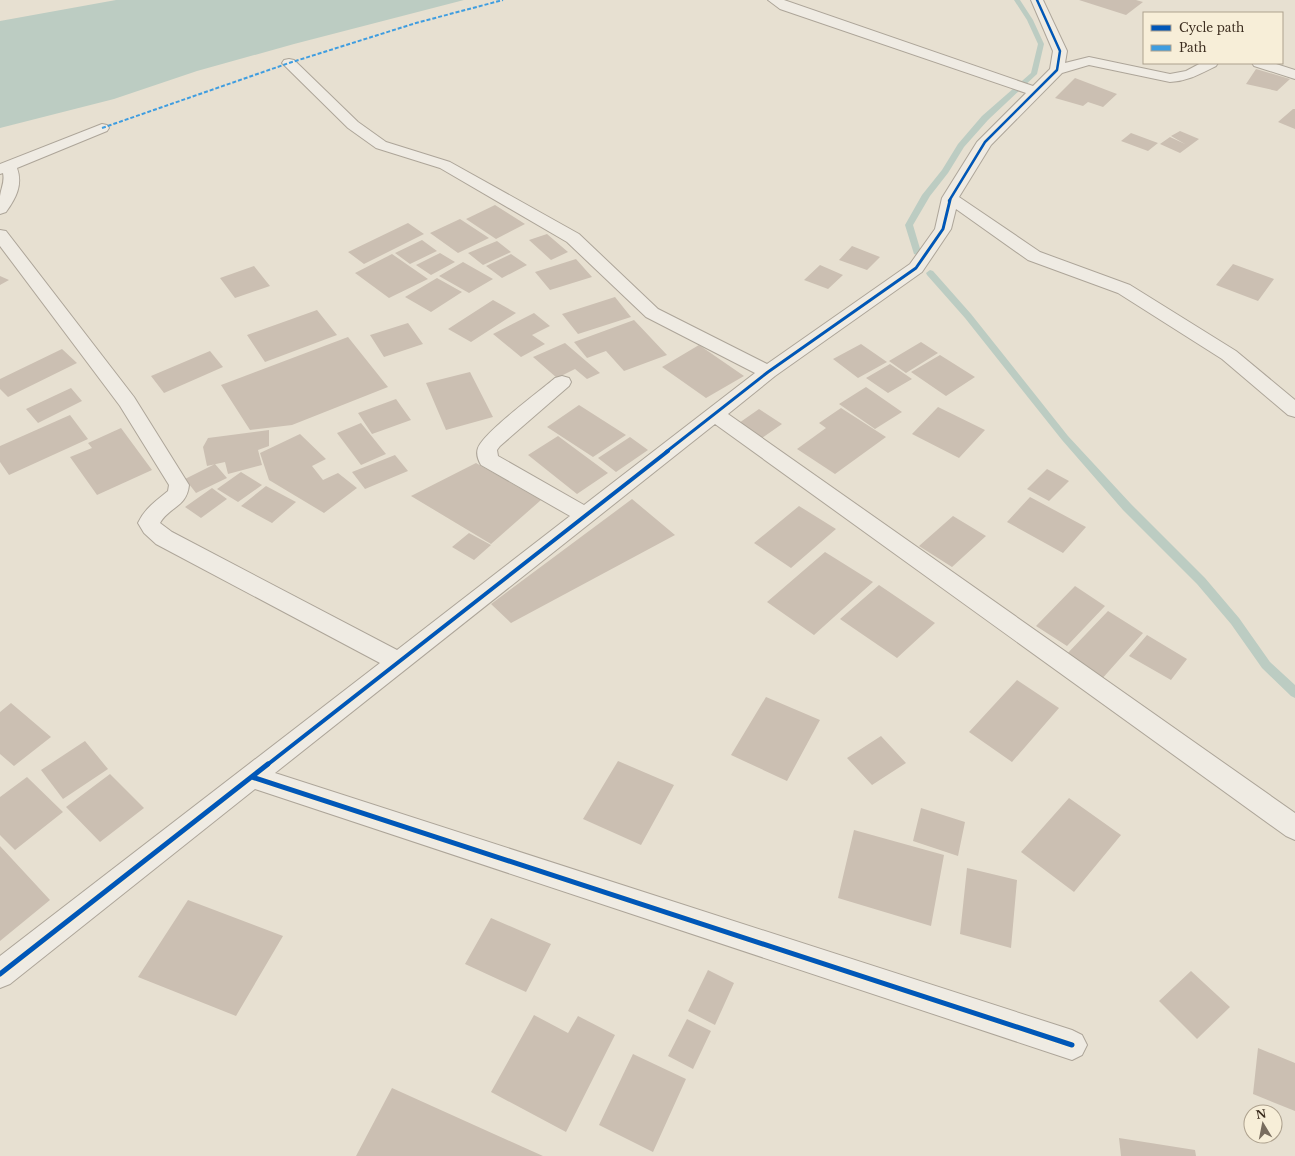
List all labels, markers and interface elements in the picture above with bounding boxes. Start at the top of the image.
legend [1143,12,1283,64]
text: Cycle path [1179,20,1244,35]
text: Path [1179,40,1207,55]
north arrow [1243,1104,1283,1144]
text: N [1255,1106,1268,1122]

